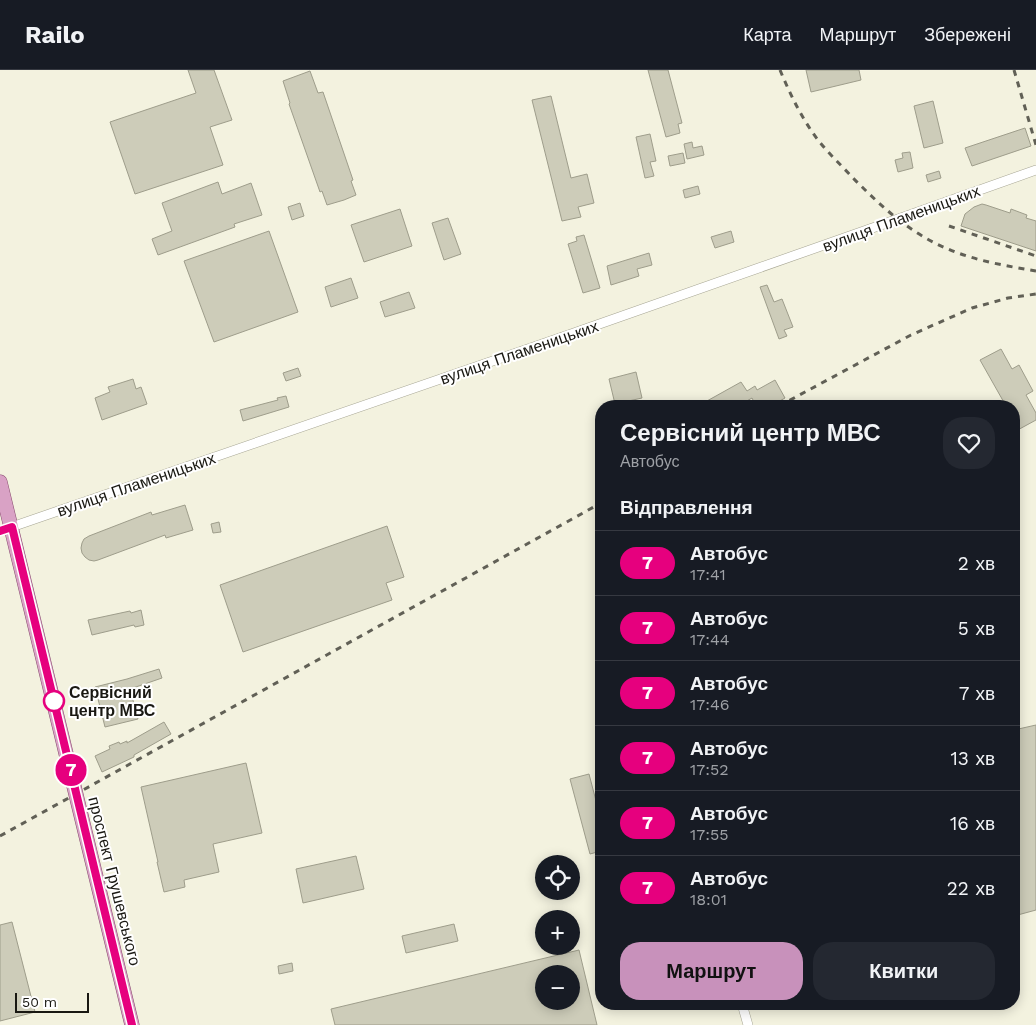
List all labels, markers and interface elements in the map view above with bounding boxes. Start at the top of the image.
text: Railo [25,21,85,49]
text: Карта [743,24,791,45]
text: Маршрут [819,24,896,45]
text: Збережені [924,24,1011,45]
street label: вулиця Пламеницьких [820,181,983,256]
street label: вулиця Пламеницьких [437,316,601,389]
button: heart [943,417,995,469]
text: Сервісний центр МВС [620,419,881,447]
street label: вулиця Пламеницьких [54,448,218,521]
text: Автобус [620,452,680,471]
text: Відправлення [620,496,753,519]
text: Автобус [690,542,768,565]
text: 7 [642,552,653,573]
text: 2 хв [958,552,995,575]
text: 17:41 [690,565,726,584]
text: Автобус [690,607,768,630]
text: 7 [642,617,653,638]
text: 5 хв [958,617,995,640]
text: 17:44 [690,630,730,649]
text: Автобус [690,672,768,695]
text: 7 [642,682,653,703]
text: 7 хв [959,682,995,705]
place label: Сервісний центр МВС [69,683,156,720]
marker: Сервісний центр МВС [43,690,65,712]
text: 17:46 [690,695,729,714]
text: Автобус [690,737,768,760]
text: 7 [642,747,653,768]
text: 13 хв [950,747,995,770]
line badge: 7 [55,754,87,786]
text: 7 [66,759,76,780]
text: 17:52 [690,760,729,779]
street label: проспект Грушевського [84,795,145,968]
text: Автобус [690,802,768,825]
text: 7 [642,812,653,833]
text: 16 хв [950,812,995,835]
text: 17:55 [690,825,729,844]
map controls [535,855,580,1010]
button: locate [535,855,580,900]
text: Автобус [690,867,768,890]
text: 7 [642,877,653,898]
text: 22 хв [947,877,995,900]
text: 18:01 [690,890,727,909]
button: + [535,910,580,955]
button: Маршрут [620,942,803,1000]
button: Квитки [813,942,995,1000]
button: − [535,965,580,1010]
scale bar [15,990,89,1013]
text: 50 m [22,994,57,1010]

